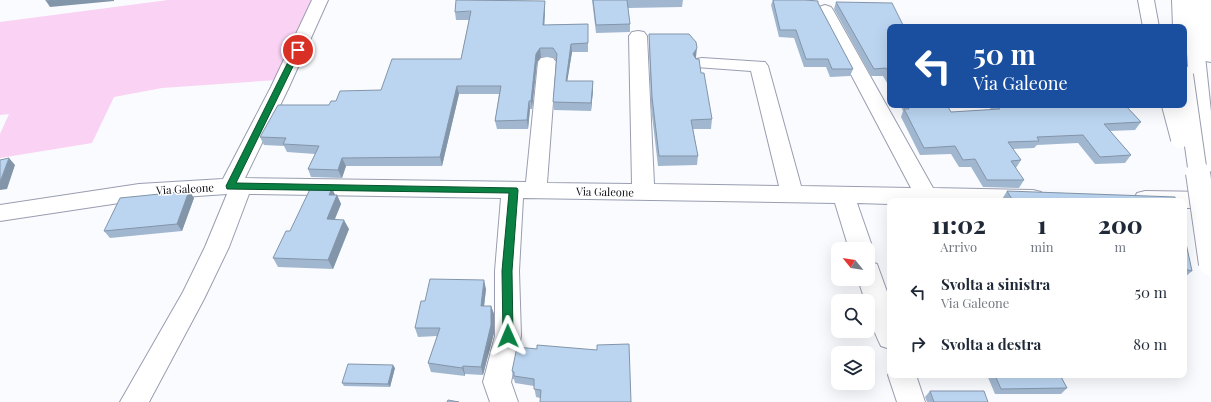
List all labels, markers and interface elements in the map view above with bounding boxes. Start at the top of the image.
pin [281,33,315,67]
text: 50 m [973,35,1036,72]
icon: arrive [287,39,309,61]
icon: left [907,40,959,92]
text: Via Galeone [973,71,1068,95]
street label: Via Galeone [155,179,215,198]
street label: Via Galeone [575,183,634,200]
text: 11:02 [931,208,986,240]
text: 1 [1037,208,1047,240]
text: 200 [1098,208,1143,240]
text: Arrivo [940,238,977,255]
text: min [1030,238,1054,255]
text: m [1114,238,1126,255]
north arrow [831,242,875,286]
map controls [831,242,875,390]
text: Svolta a sinistra [941,274,1050,294]
icon: left [907,281,929,303]
text: 50 m [1135,282,1167,302]
button: search [831,294,875,338]
text: Via Galeone [941,294,1009,311]
position arrow [487,315,529,357]
icon: right [907,333,929,355]
text: Svolta a destra [941,334,1041,354]
text: 80 m [1133,334,1167,354]
button: layers [831,346,875,390]

